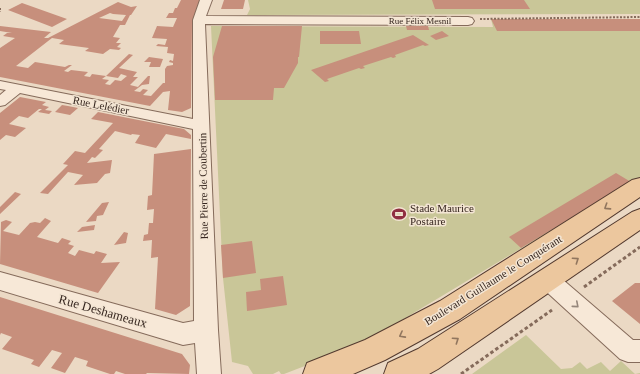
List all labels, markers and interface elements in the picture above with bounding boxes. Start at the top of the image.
street label: Rue Félix Mesnil [389,16,452,26]
street label: Rue Lelédier [72,94,130,116]
street label: Rue Pierre de Coubertin [196,132,210,239]
place label: Stade Maurice Postaire [410,202,474,227]
one-way arrow [604,202,611,210]
sports icon: Stade Maurice Postaire [391,206,407,222]
street label: Boulevard Guillaume le Conquérant [422,233,564,327]
one-way arrow [572,258,579,265]
street label: Rue Deshameaux [57,291,149,331]
one-way arrow [572,301,579,308]
one-way arrow [399,331,407,338]
one-way arrow [452,338,459,345]

